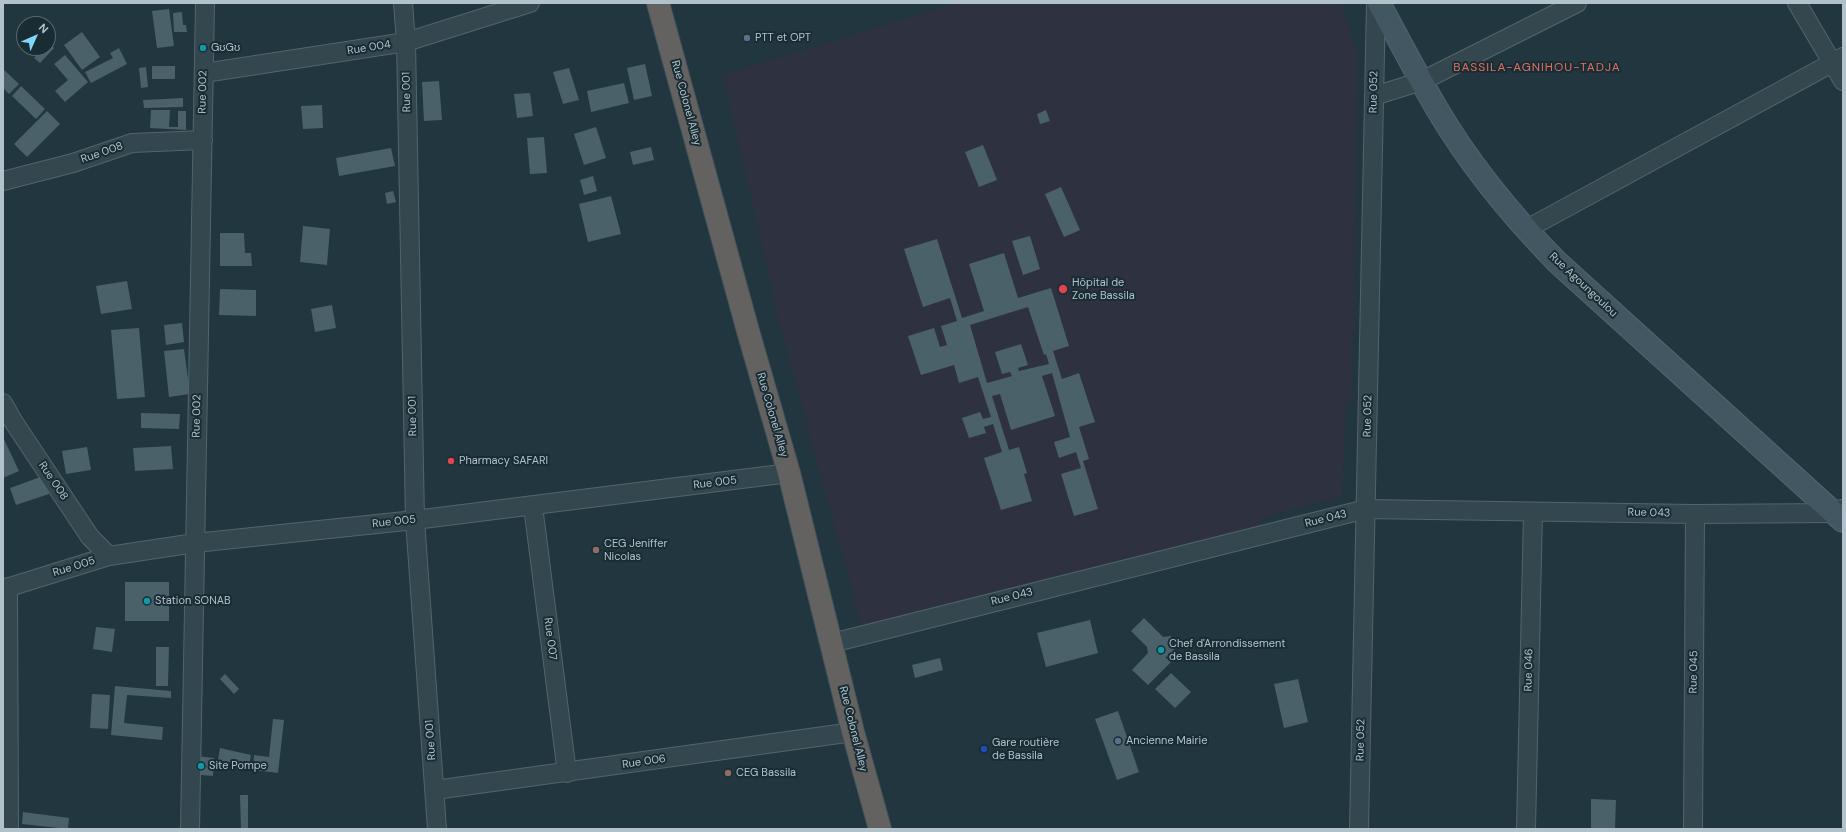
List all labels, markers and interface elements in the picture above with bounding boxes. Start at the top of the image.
north arrow [16,16,56,56]
text: N [36,20,52,36]
place label: PTT et OPT [755,31,811,45]
marker: PTT et OPT [742,33,752,43]
street label: Rue 004 [346,38,392,58]
place label: GʊGʊ [211,41,240,55]
marker: GʊGʊ [198,43,208,53]
street label: Rue Colonel Alley [668,59,704,147]
district label: BASSILA-AGNIHOU-TADJA [1453,61,1621,75]
street label: Rue 002 [196,70,210,114]
street label: Rue 052 [1367,71,1381,113]
street label: Rue 001 [400,72,414,112]
street label: Rue 008 [79,140,125,166]
street label: Rue Agoungoulou [1546,250,1620,320]
place label: Hôpital de Zone Bassila [1072,276,1135,302]
marker: Hôpital de Zone Bassila [1057,283,1069,295]
street label: Rue Colonel Alley [754,371,790,459]
street label: Rue 002 [190,394,204,438]
street label: Rue 052 [1361,395,1375,437]
street label: Rue 001 [406,396,420,436]
place label: Pharmacy SAFARI [459,454,548,468]
marker: Pharmacy SAFARI [446,456,456,466]
street label: Rue 008 [35,459,71,503]
street label: Rue 005 [692,474,738,492]
street label: Rue 043 [1628,506,1670,520]
street label: Rue 043 [1304,507,1348,531]
street label: Rue 005 [372,513,416,531]
place label: CEG Jeniffer Nicolas [604,537,668,563]
marker: CEG Jeniffer Nicolas [591,545,601,555]
street label: Rue 005 [51,554,97,580]
street label: Rue 043 [990,585,1034,609]
place label: Station SONAB [155,594,231,608]
marker: Station SONAB [142,596,152,606]
street label: Rue 007 [541,617,559,661]
place label: Chef d'Arrondissement de Bassila [1169,637,1286,663]
marker: Chef d'Arrondissement de Bassila [1156,645,1166,655]
street label: Rue 046 [1522,648,1536,692]
street label: Rue 045 [1687,650,1701,694]
street label: Rue Colonel Alley [836,685,870,773]
street label: Rue 001 [423,719,439,761]
street label: Rue 052 [1354,719,1368,761]
place label: Ancienne Mairie [1126,734,1207,748]
place label: Gare routière de Bassila [992,736,1059,762]
marker: Ancienne Mairie [1113,736,1123,746]
marker: Gare routière de Bassila [979,744,989,754]
street label: Rue 006 [621,752,667,772]
place label: Site Pompe [209,759,267,773]
marker: Site Pompe [196,761,206,771]
place label: CEG Bassila [736,766,796,780]
marker: CEG Bassila [723,768,733,778]

